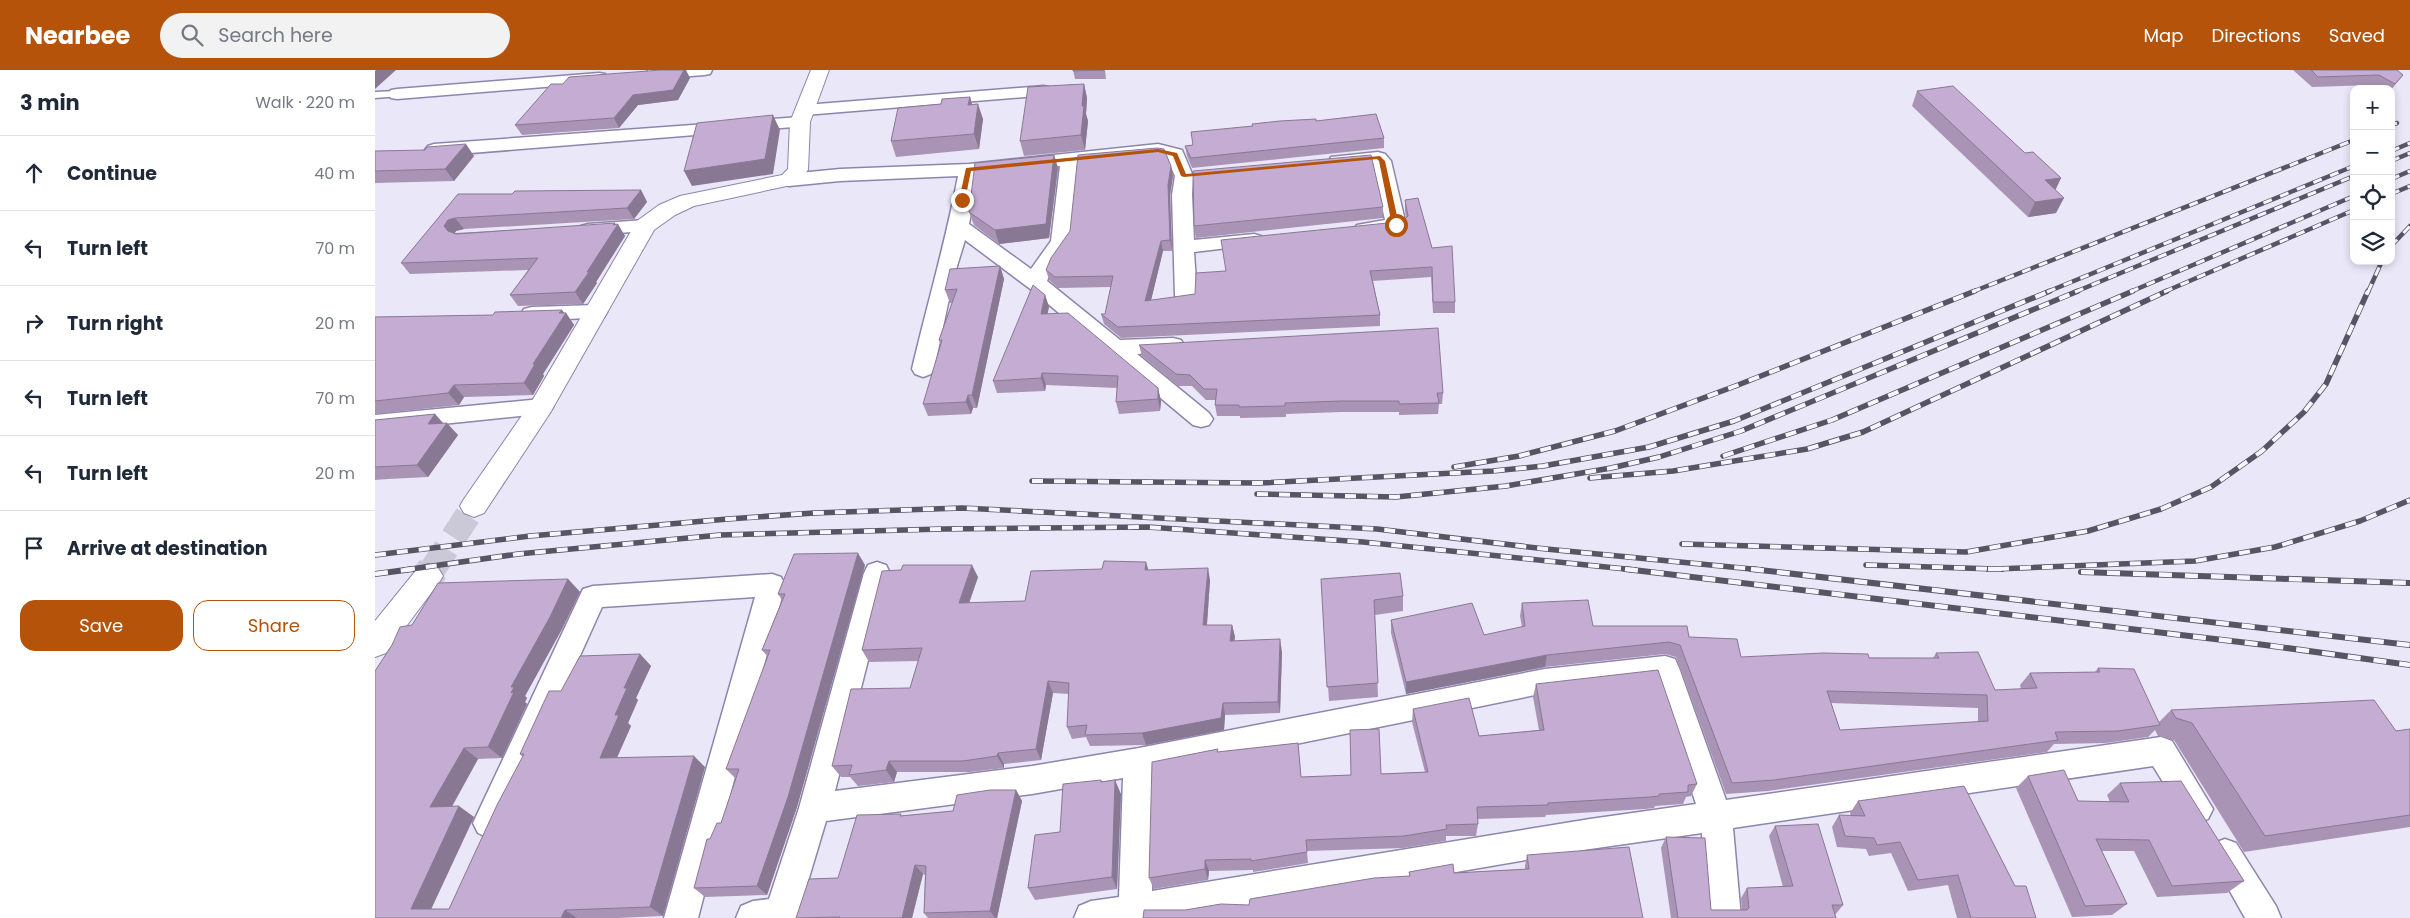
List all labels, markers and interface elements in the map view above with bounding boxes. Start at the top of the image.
search box [160,13,510,58]
text: Nearbee [25,19,130,52]
icon: search [178,21,206,49]
text: Search here [218,22,333,49]
text: Map [2144,23,2183,48]
text: Directions [2211,23,2301,48]
text: Saved [2329,23,2385,48]
map controls [2350,85,2395,265]
button: + [2350,85,2395,130]
text: 3 min [20,88,80,117]
text: Walk · 220 m [255,91,355,114]
button: − [2350,130,2395,175]
icon: ahead [20,159,48,187]
text: Continue [67,160,157,187]
text: 40 m [314,162,355,185]
button: locate [2350,175,2395,220]
route end [951,189,974,212]
route start [1385,214,1408,237]
button: layers [2350,220,2395,265]
icon: left [20,234,48,262]
text: Turn left [67,235,148,262]
text: 70 m [315,237,355,260]
icon: right [20,309,48,337]
text: Turn right [67,310,163,337]
text: 20 m [315,312,355,335]
icon: left [20,384,48,412]
text: Turn left [67,385,148,412]
text: 70 m [315,387,355,410]
icon: left [20,459,48,487]
text: Turn left [67,460,148,487]
text: 20 m [315,462,355,485]
icon: arrive [20,534,48,562]
text: Arrive at destination [67,535,268,562]
button: Save [20,600,183,651]
button: Share [193,600,355,651]

